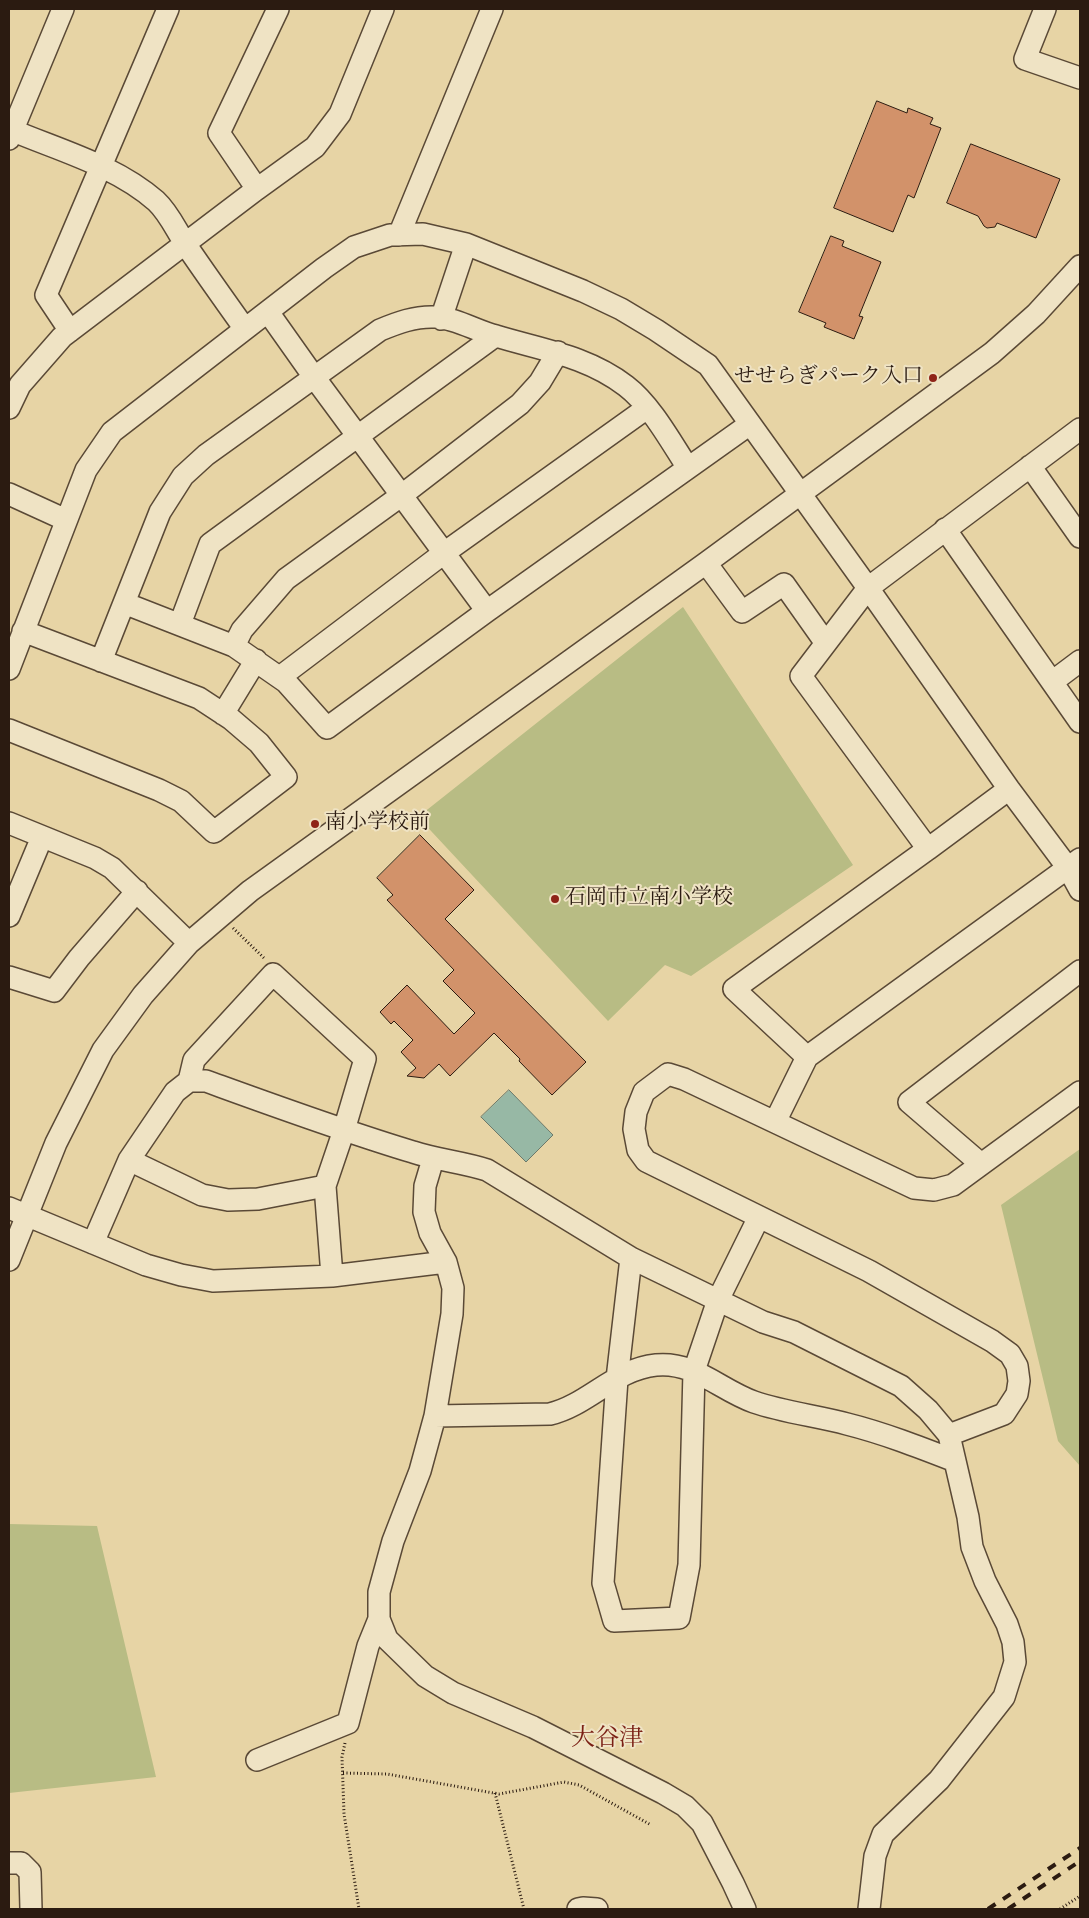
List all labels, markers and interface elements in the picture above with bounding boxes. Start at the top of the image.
place label: せせらぎパーク入口 [734,365,923,391]
marker: せせらぎパーク入口 [927,372,939,384]
place label: 南小学校前 [325,811,430,837]
marker: 南小学校前 [309,818,321,830]
place label: 石岡市立南小学校 [565,886,733,912]
marker: 石岡市立南小学校 [549,893,561,905]
district label: 大谷津 [571,1726,643,1754]

